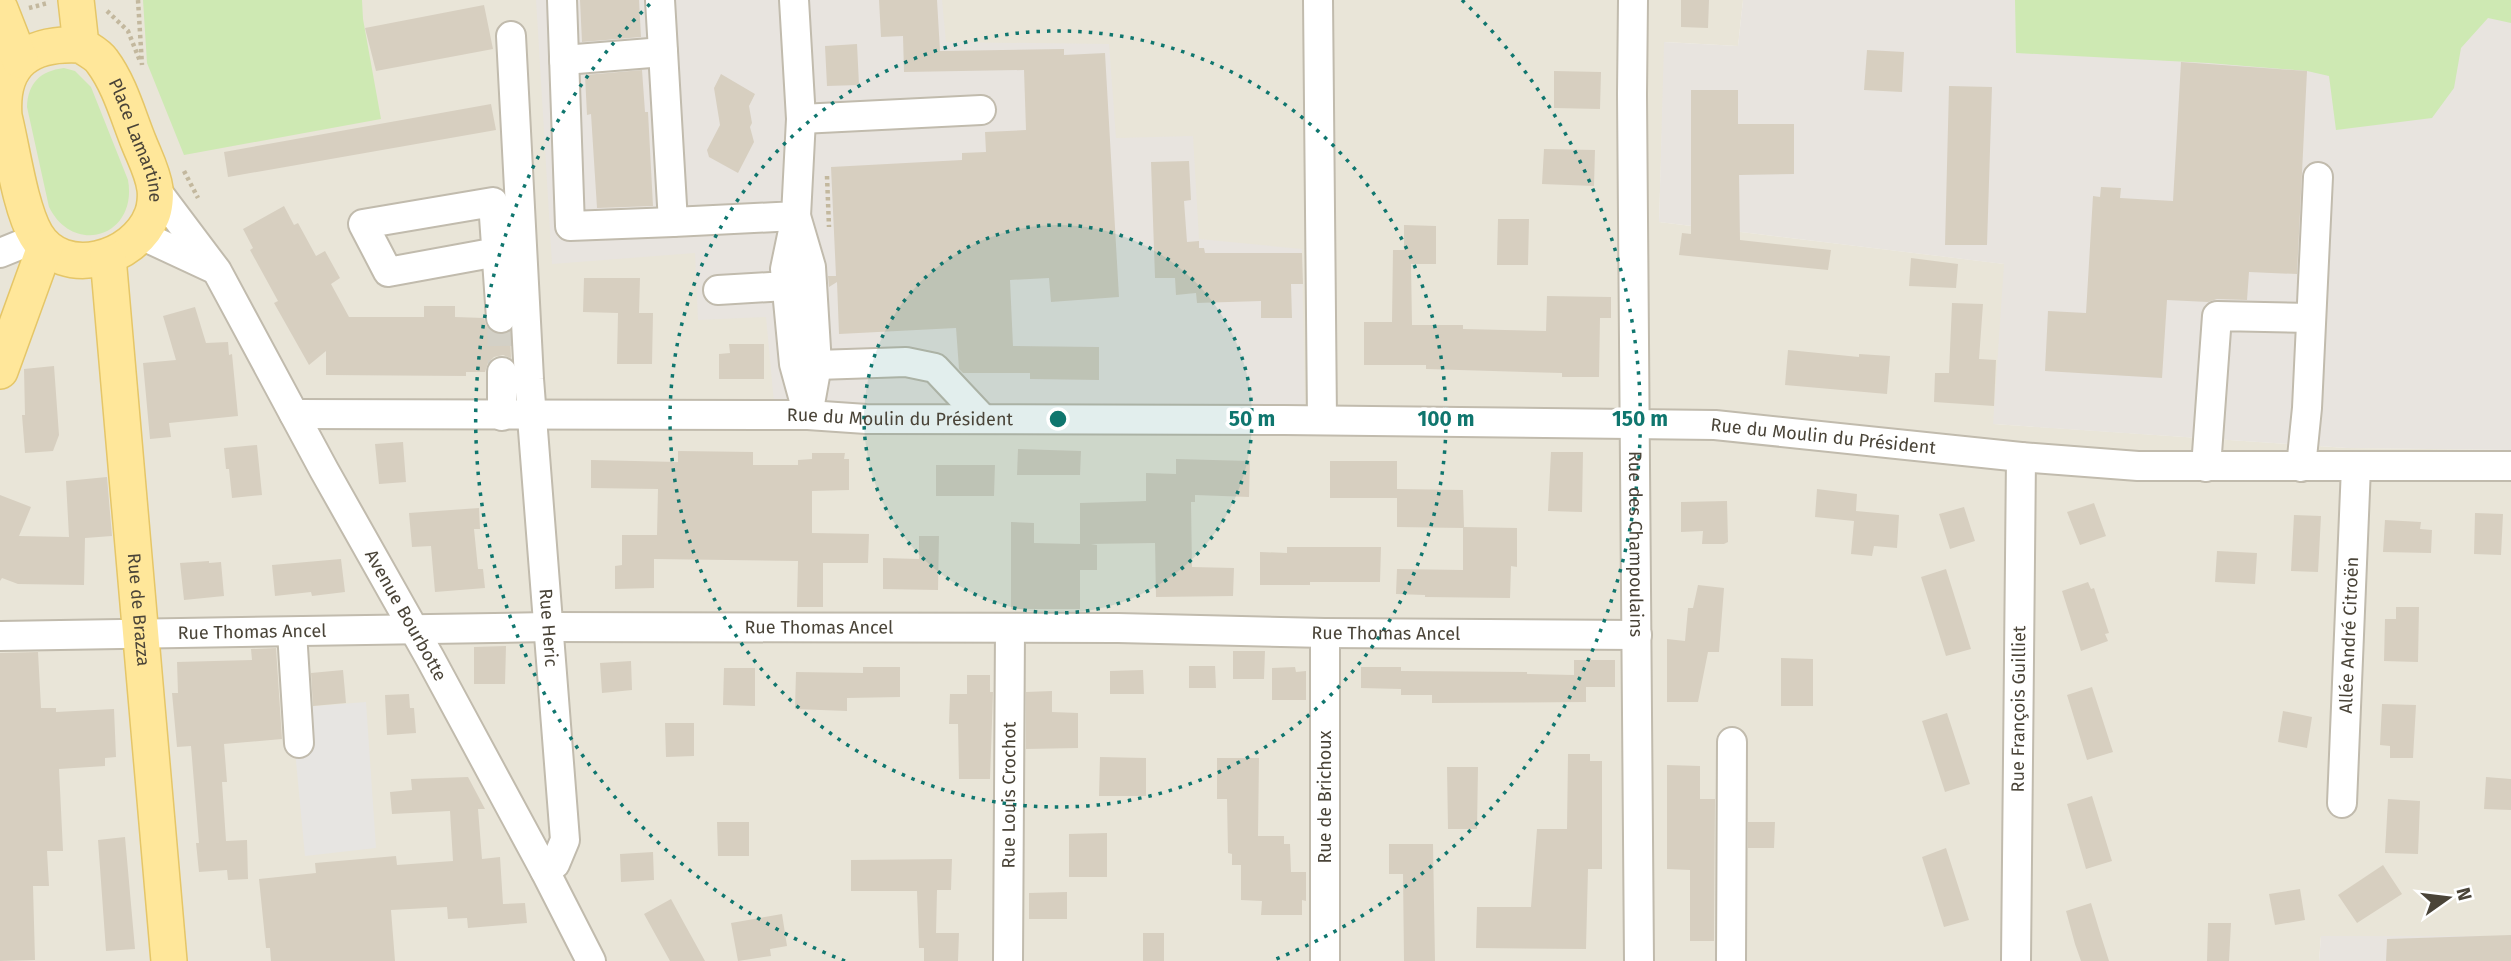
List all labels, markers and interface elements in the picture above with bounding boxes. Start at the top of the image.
street label: Place Lamartine [104,75,167,203]
street label: Rue du Moulin du Président [787,404,1013,430]
text: 50 m [1229,406,1275,432]
text: 100 m [1417,406,1475,432]
text: 150 m [1612,406,1668,432]
centre of rings [1046,407,1070,431]
street label: Rue du Moulin du Président [1710,414,1937,459]
street label: Rue des Champoulains [1624,451,1647,637]
street label: Avenue Bourbotte [360,546,451,685]
street label: Rue de Brazza [123,552,154,667]
street label: Allée André Citroën [2335,556,2363,714]
street label: Rue Heric [534,588,562,668]
street label: Rue Thomas Ancel [744,616,893,639]
street label: Rue Thomas Ancel [177,620,327,644]
street label: Rue Thomas Ancel [1311,622,1460,645]
street label: Rue François Guilliet [2007,625,2030,793]
street label: Rue Louis Crochot [998,721,1020,868]
street label: Rue de Brichoux [1314,730,1336,864]
north arrow [2413,863,2483,933]
text: N [2451,885,2477,903]

